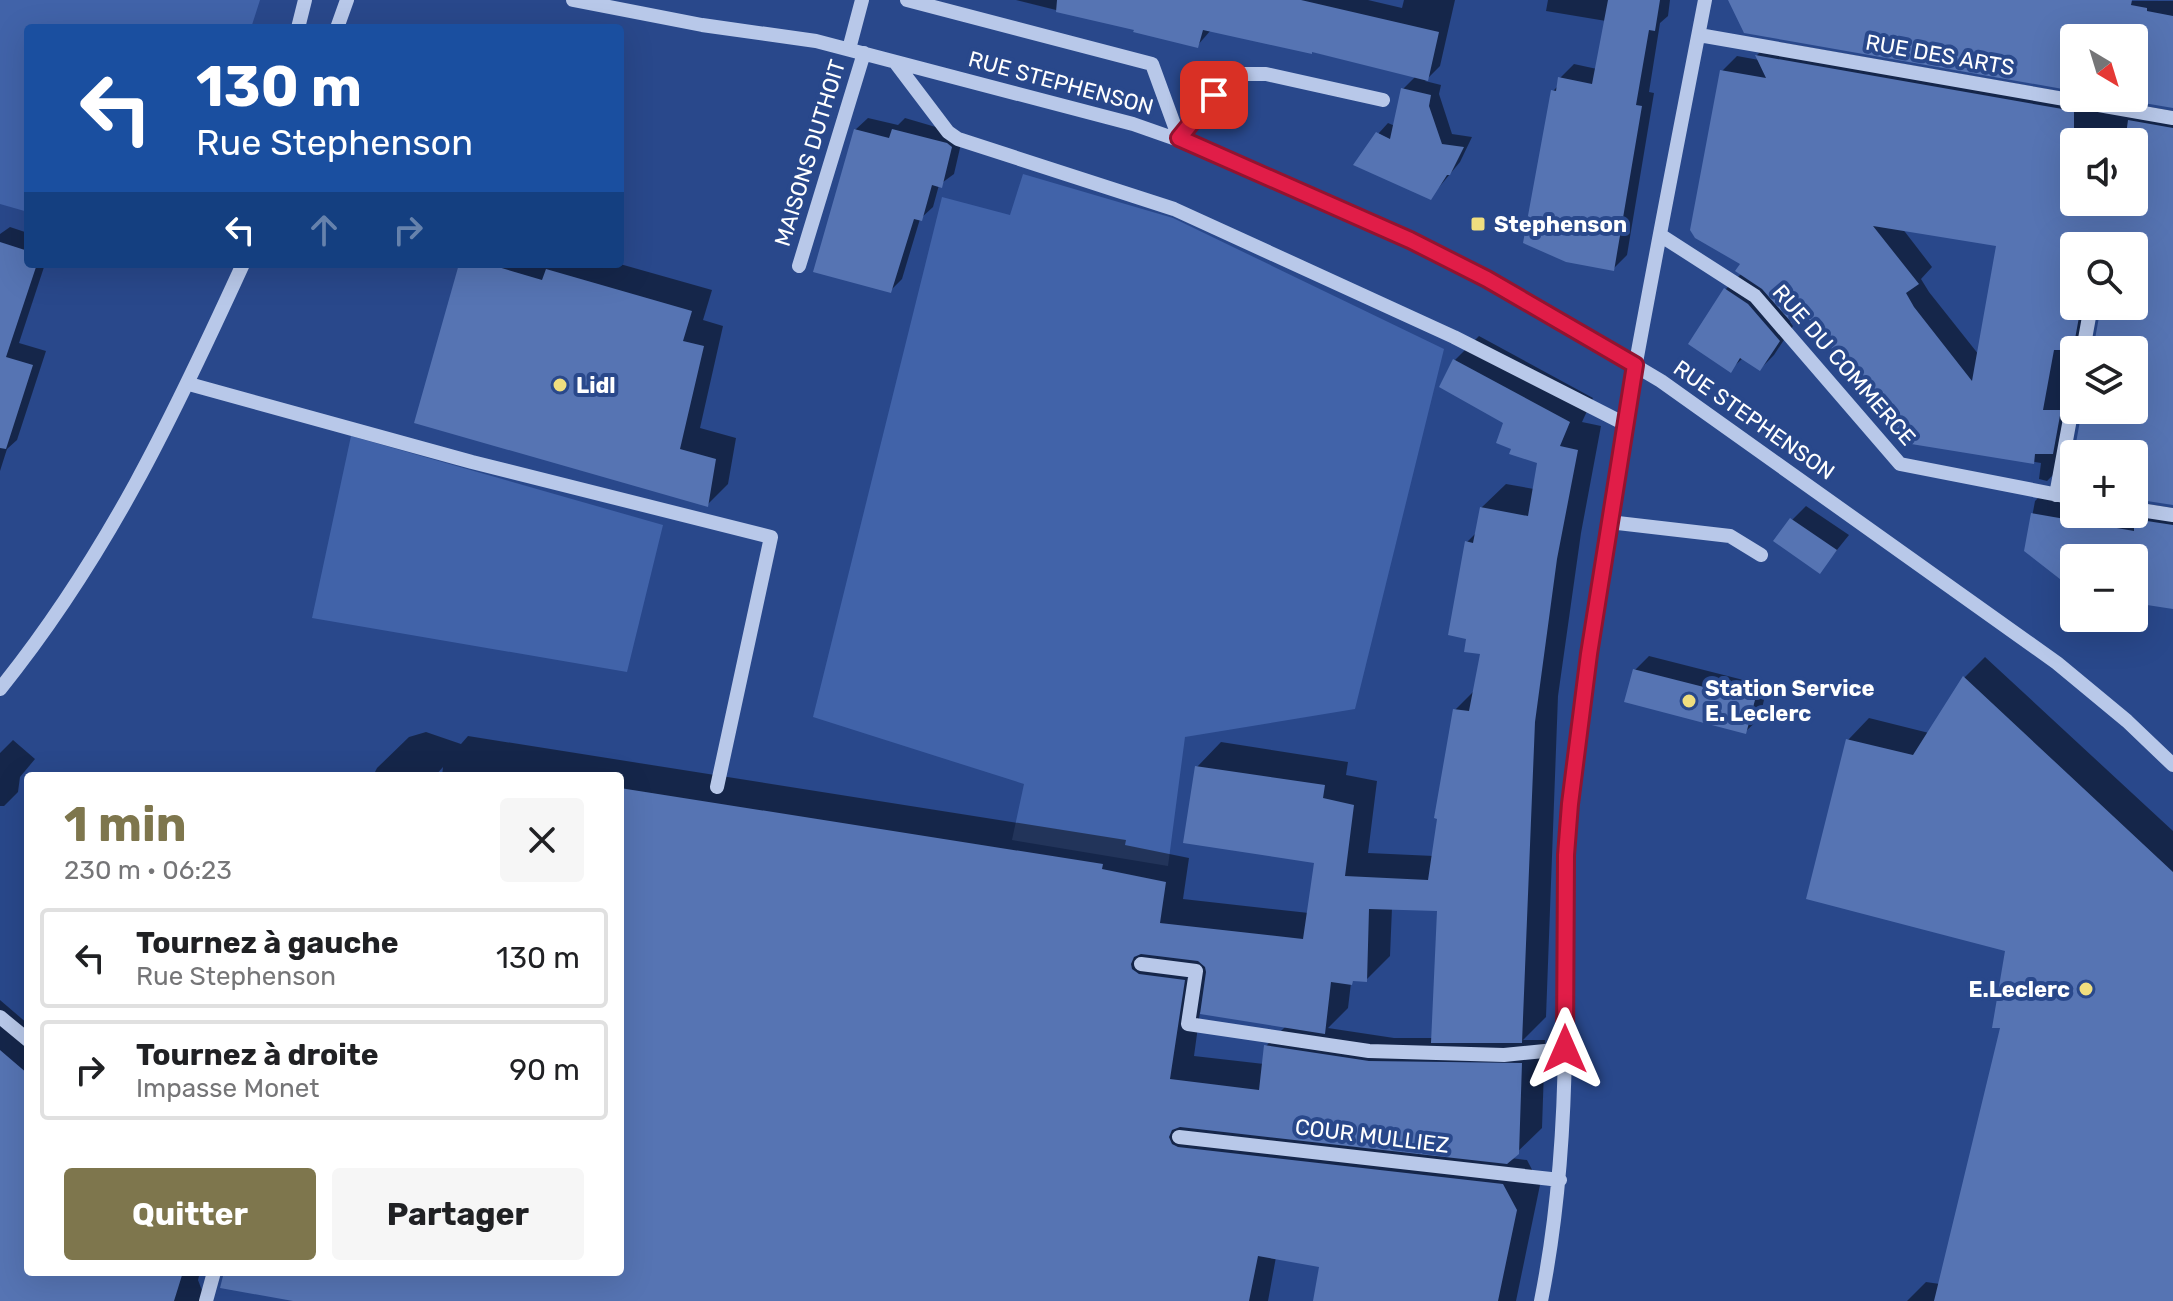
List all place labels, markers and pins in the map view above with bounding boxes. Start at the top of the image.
pin [1180,61,1248,129]
place label: Stephenson [1494,211,1627,238]
marker: Stephenson [1469,215,1487,233]
place label: Lidl [576,372,616,399]
marker: Lidl [551,376,569,394]
place label: Station Service E. Leclerc [1705,675,1875,727]
marker: Station Service E. Leclerc [1680,692,1698,710]
place label: E.Leclerc [1968,976,2070,1003]
marker: E.Leclerc [2077,980,2095,998]

